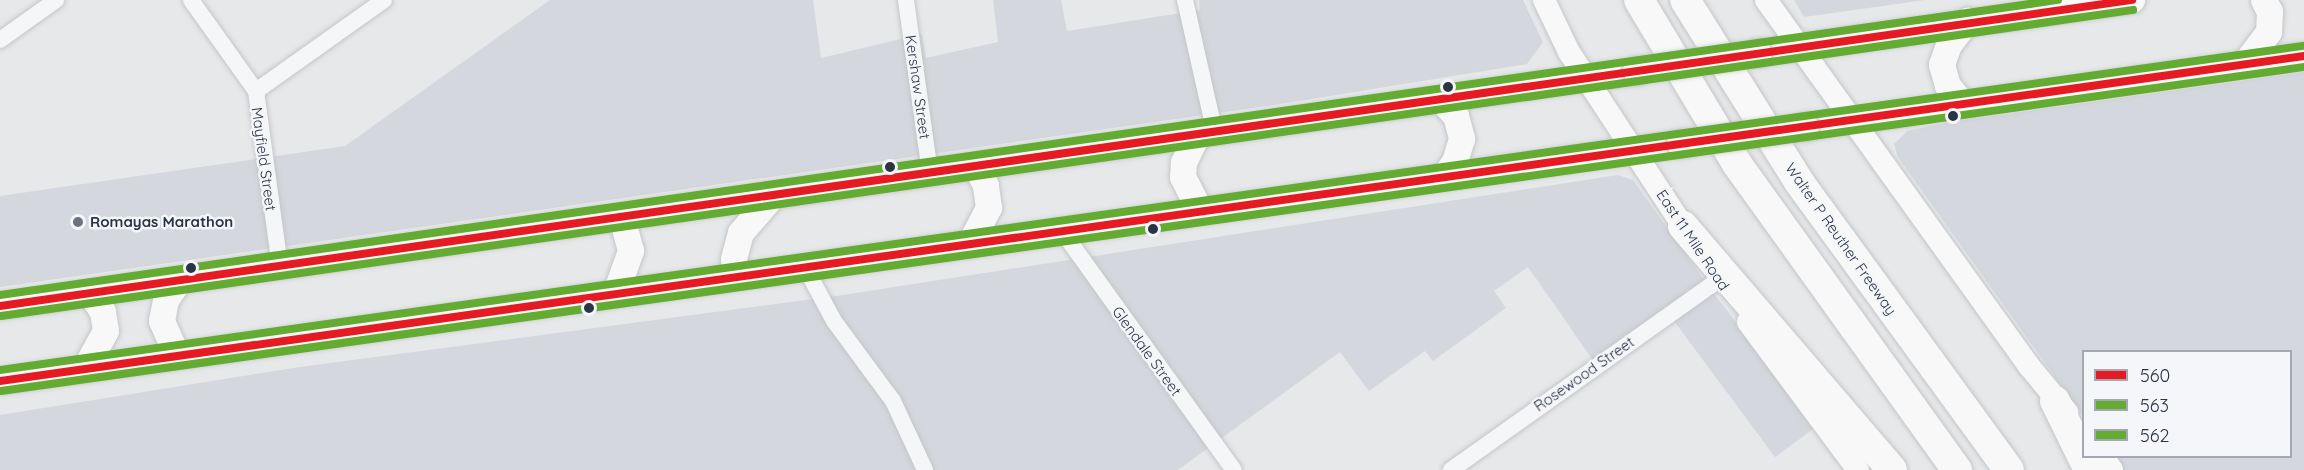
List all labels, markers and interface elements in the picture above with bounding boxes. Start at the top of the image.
street label: Kershaw Street [902,34,934,140]
unlabelled marker [1442,81,1454,93]
street label: Mayfield Street [248,106,280,212]
unlabelled marker [1947,110,1959,122]
street label: Walter P Reuther Freeway [1781,159,1901,319]
unlabelled marker [884,161,896,173]
street label: East 11 Mile Road [1653,186,1733,294]
place label: Romayas Marathon [90,213,233,231]
marker: Romayas Marathon [71,215,85,229]
unlabelled marker [1147,223,1159,235]
unlabelled marker [185,262,197,274]
unlabelled marker [583,302,595,314]
street label: Glendale Street [1109,303,1185,399]
street label: Rosewood Street [1530,333,1638,415]
legend [2082,350,2292,458]
text: 560 [2140,364,2170,387]
text: 563 [2140,394,2169,417]
text: 562 [2140,424,2169,447]

